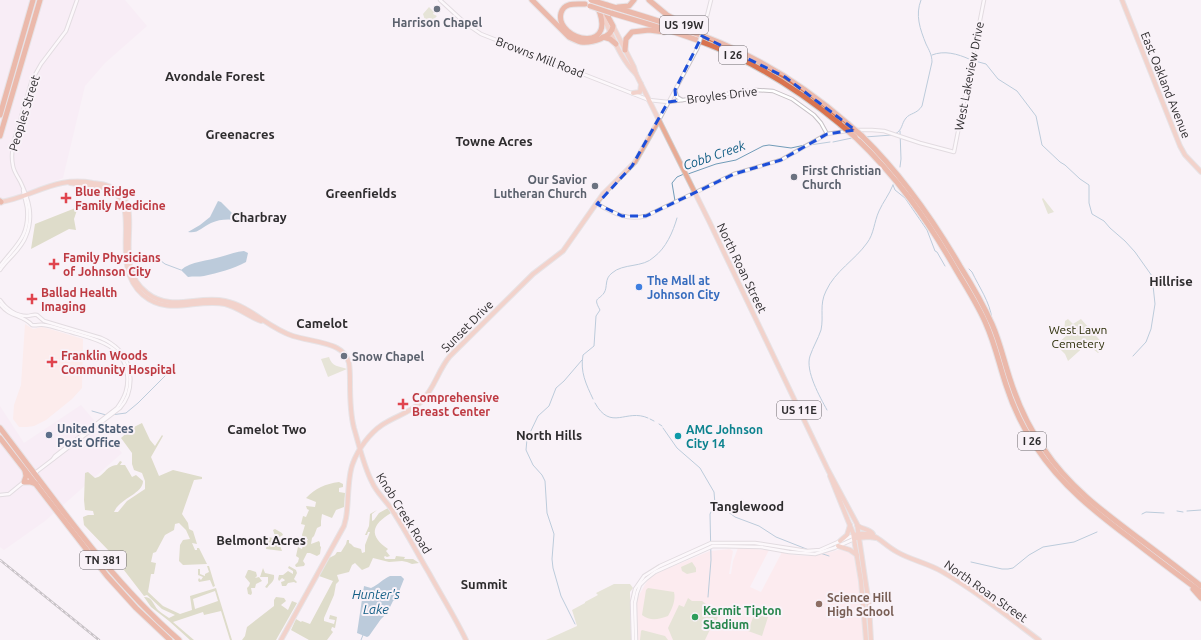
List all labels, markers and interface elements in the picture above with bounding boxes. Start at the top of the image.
marker: Harrison Chapel [432,4,442,14]
place label: Harrison Chapel [392,16,482,29]
road number: US 19W [660,16,708,34]
street label: West Lakeview Drive [952,20,986,132]
street label: East Oakland Avenue [1139,30,1193,140]
street label: Browns Mill Road [494,34,586,80]
road number: I 26 [719,46,747,64]
district label: Avondale Forest [165,69,265,83]
street label: Peoples Street [6,73,42,153]
street label: Broyles Drive [686,84,758,106]
district label: Greenacres [205,127,275,141]
district label: Towne Acres [455,134,533,148]
water label: Cobb Creek [681,138,747,172]
place label: First Christian Church [802,164,881,191]
marker: First Christian Church [789,172,799,182]
place label: Our Savior Lutheran Church [494,173,587,200]
marker: Our Savior Lutheran Church [590,181,600,191]
place label: Blue Ridge Family Medicine [75,185,166,212]
district label: Greenfields [325,186,397,200]
marker: Blue Ridge Family Medicine [60,192,72,204]
district label: Charbray [231,210,287,224]
street label: North Roan Street [715,221,769,315]
place label: Family Physicians of Johnson City [63,251,161,278]
marker: Family Physicians of Johnson City [48,258,60,270]
place label: The Mall at Johnson City [647,274,721,301]
district label: Hillrise [1149,274,1193,288]
marker: The Mall at Johnson City [634,282,644,292]
place label: Ballad Health Imaging [41,286,117,313]
marker: Ballad Health Imaging [26,293,38,305]
street label: Sunset Drive [438,297,496,355]
district label: Camelot [296,316,348,330]
park label: West Lawn Cemetery [1049,323,1107,350]
place label: Franklin Woods Community Hospital [61,349,176,376]
place label: Snow Chapel [352,350,424,363]
marker: Snow Chapel [339,351,349,361]
marker: Franklin Woods Community Hospital [46,356,58,368]
place label: Comprehensive Breast Center [412,391,499,418]
marker: Comprehensive Breast Center [397,398,409,410]
road number: US 11E [777,401,821,419]
place label: United States Post Office [57,422,134,449]
district label: Camelot Two [227,422,307,436]
place label: AMC Johnson City 14 [686,423,763,450]
district label: North Hills [516,428,582,442]
marker: United States Post Office [44,430,54,440]
marker: AMC Johnson City 14 [673,431,683,441]
road number: I 26 [1018,432,1046,450]
street label: Knob Creek Road [374,470,434,556]
district label: Tanglewood [710,499,784,513]
district label: Belmont Acres [216,533,306,547]
road number: TN 381 [80,551,126,569]
street label: North Roan Street [942,558,1030,625]
district label: Summit [461,577,508,591]
water label: Hunter's Lake [352,587,401,616]
place label: Science Hill High School [827,591,894,618]
marker: Science Hill High School [814,599,824,609]
place label: Kermit Tipton Stadium [703,604,781,631]
marker: Kermit Tipton Stadium [690,612,700,622]

